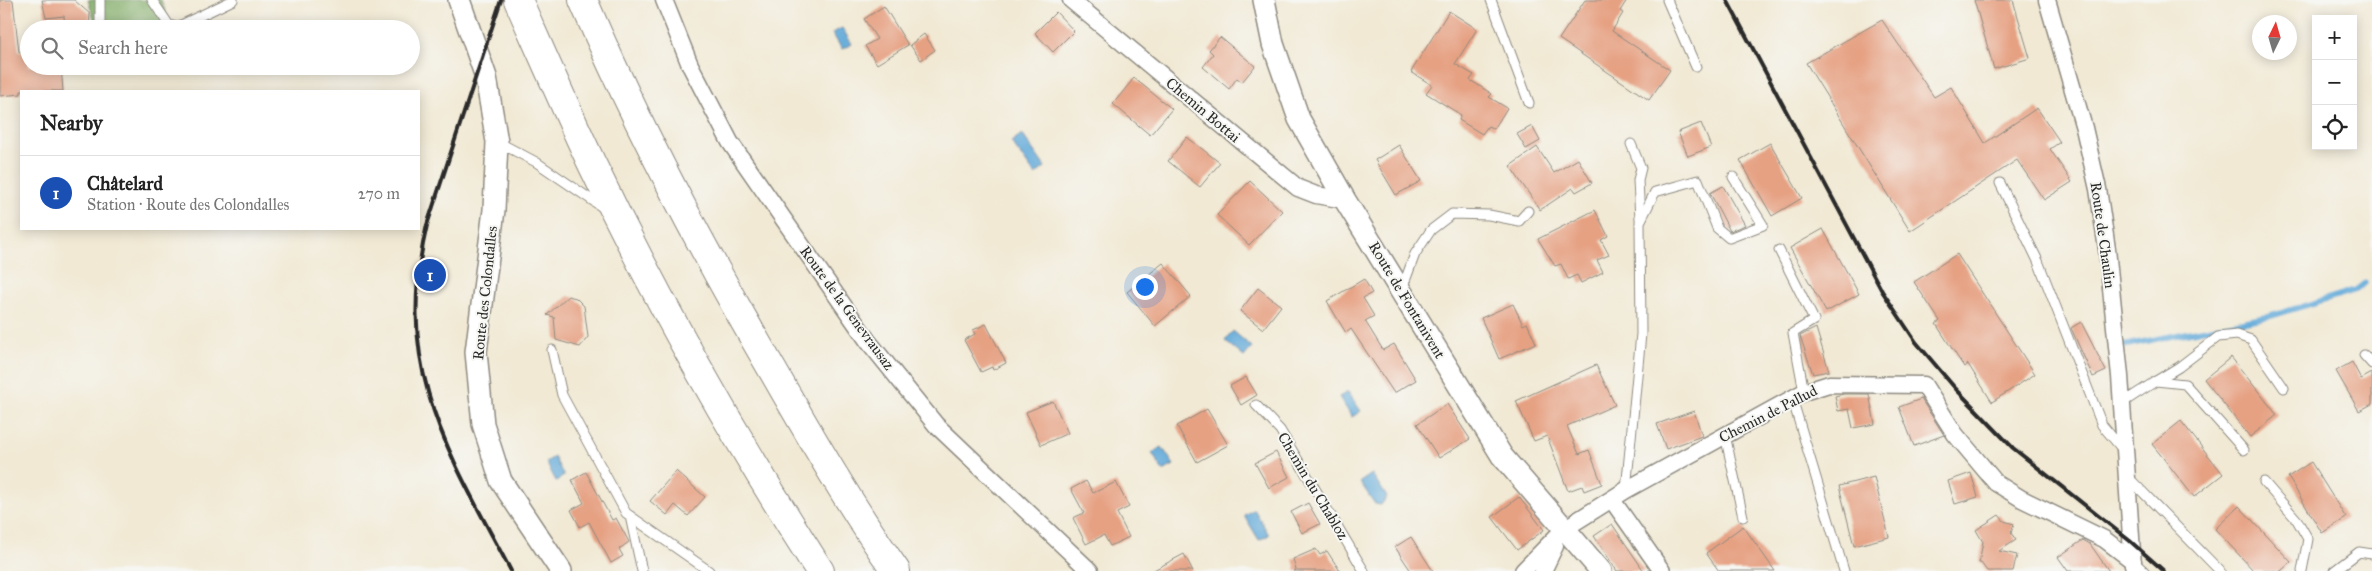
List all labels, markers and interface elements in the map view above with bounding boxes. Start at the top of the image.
north arrow [2252,15,2297,60]
map controls [2312,15,2357,150]
button: + [2312,15,2357,60]
search box [20,20,420,75]
icon: search [38,34,66,62]
text: Search here [78,36,168,59]
button: − [2312,60,2357,105]
street label: Chemin Bottai [1162,74,1244,146]
button: locate [2312,105,2357,150]
text: Nearby [40,110,103,136]
text: Châtelard [87,172,163,195]
street label: Route de Chaulin [2087,181,2119,289]
text: 1 [53,184,59,203]
text: 270 m [358,184,400,203]
text: Station · Route des Colondalles [87,195,289,214]
street label: Route des Colondalles [469,225,501,361]
street label: Route de Fontanivent [1365,238,1449,362]
street label: Route de la Genevrausaz [796,242,898,374]
pin: 1 [414,256,446,294]
your location [1132,274,1158,300]
street label: Chemin de Pallud [1716,381,1821,447]
street label: Chemin du Chabloz [1274,429,1352,543]

